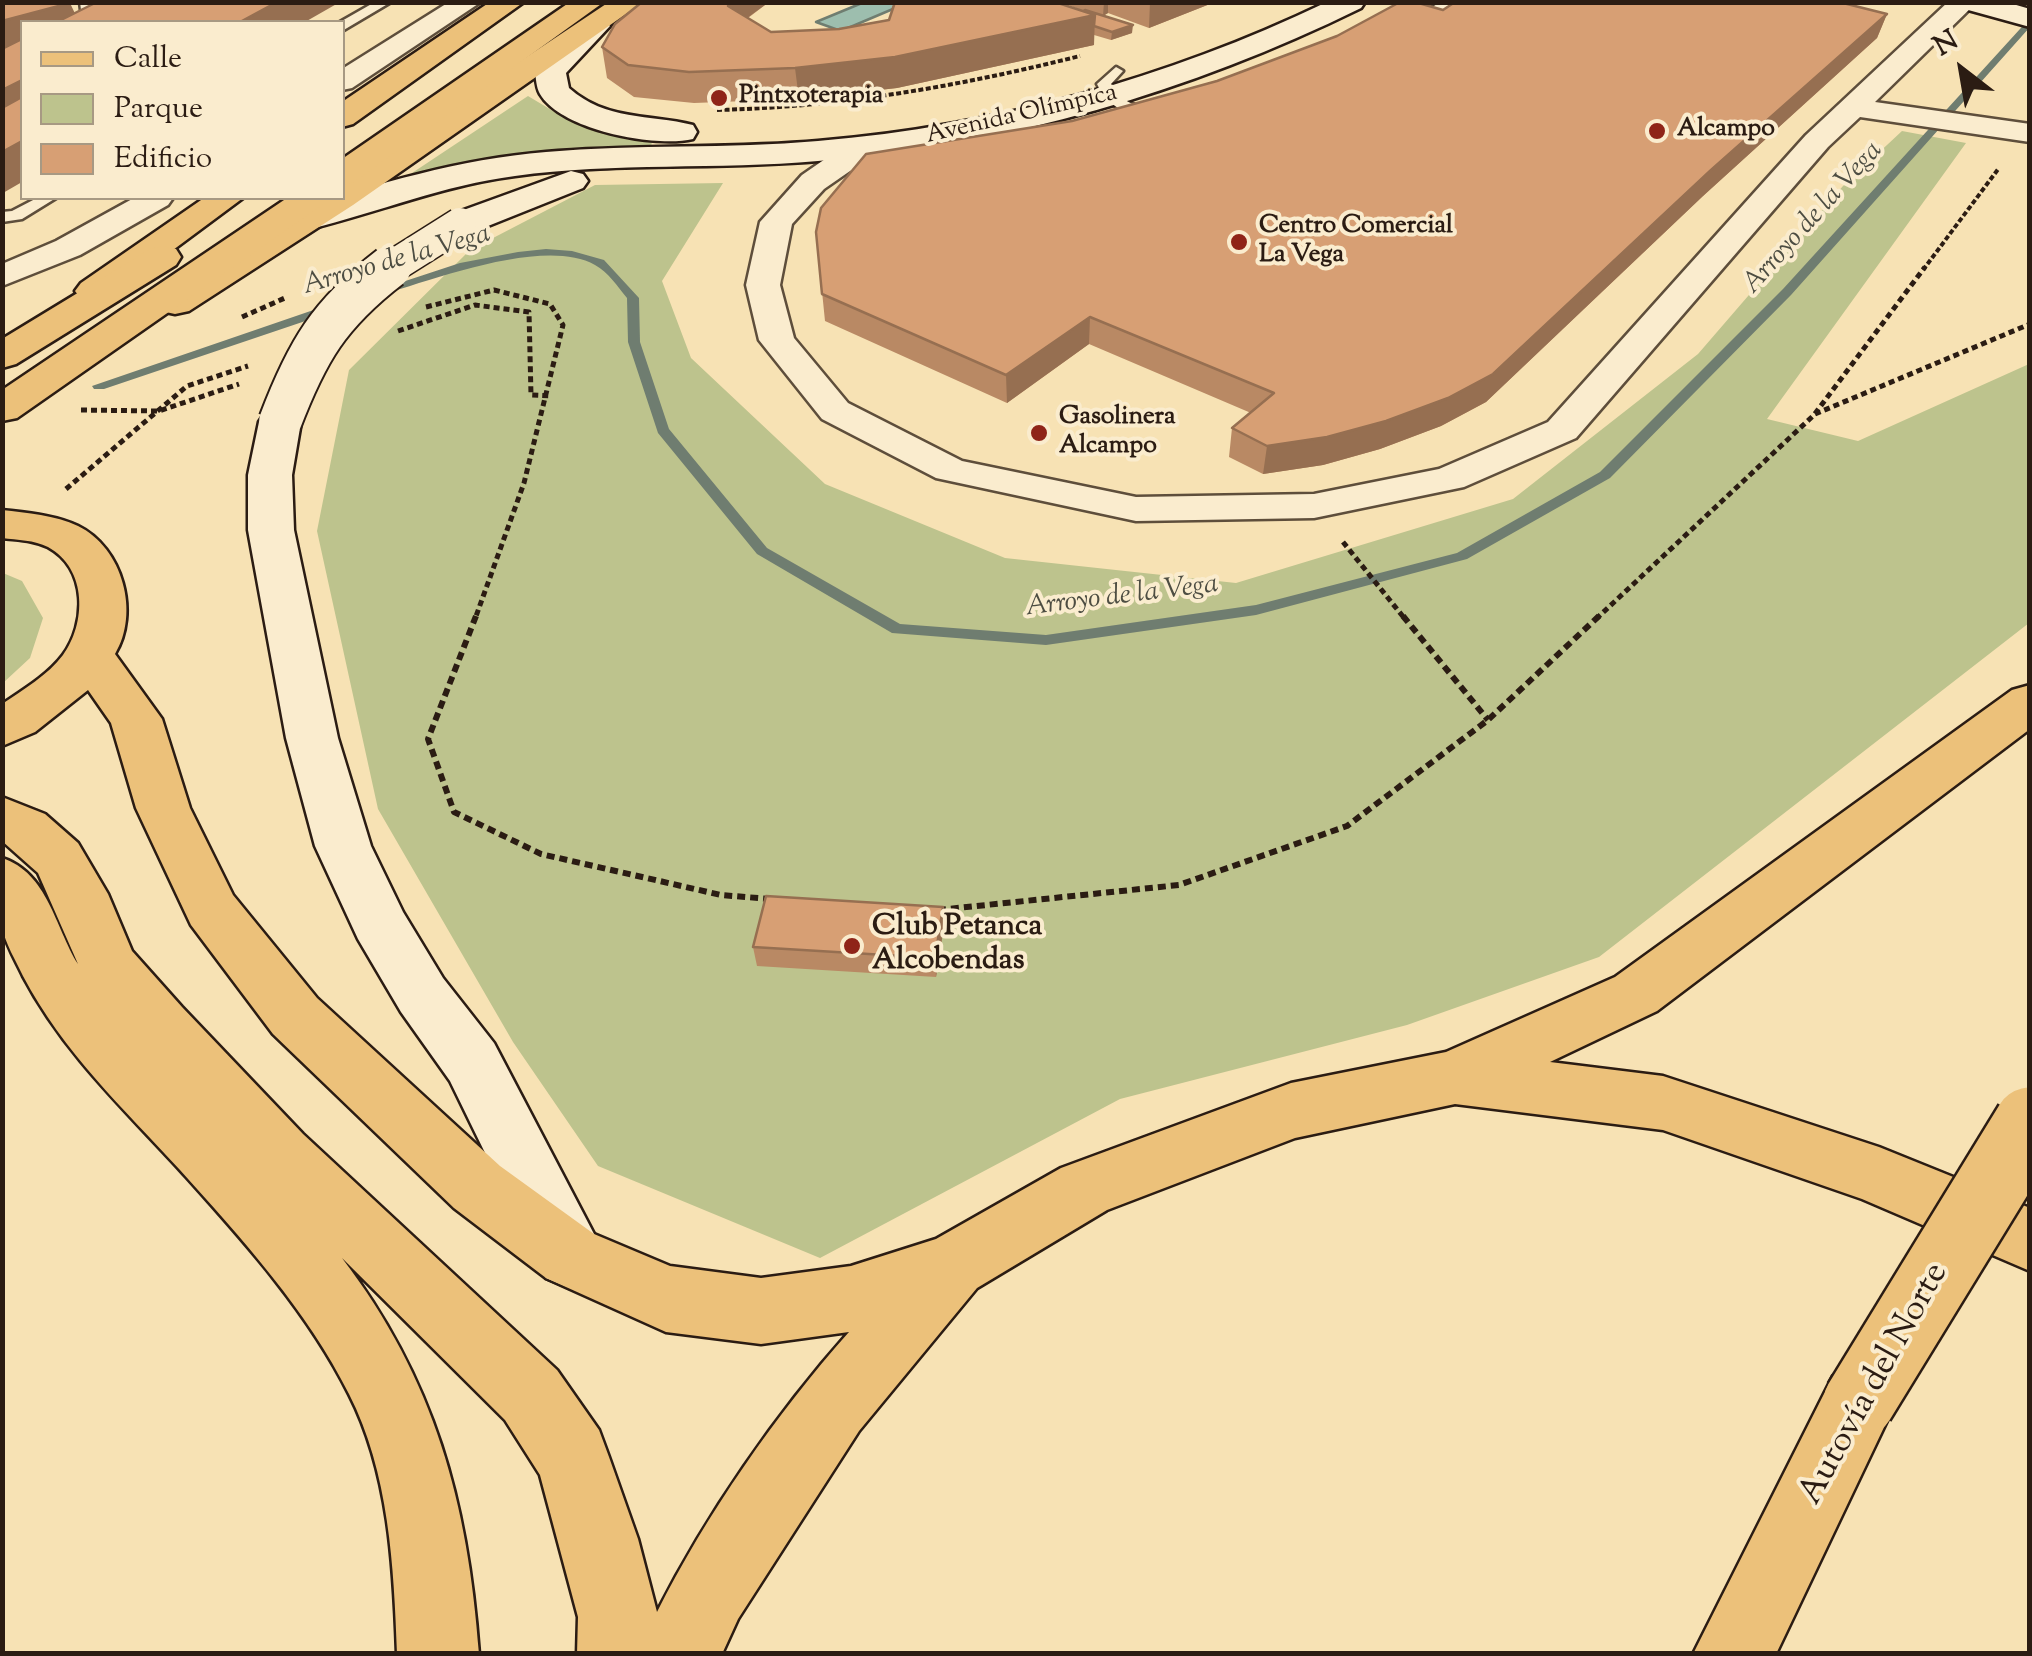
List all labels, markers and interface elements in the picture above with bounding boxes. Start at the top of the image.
legend [20,20,345,200]
north arrow [1912,20,2012,120]
text: N [1927,21,1966,67]
text: Calle [114,38,182,81]
street label: Avenida Olímpica [924,79,1120,153]
place label: Pintxoterapia [739,83,883,113]
marker: Pintxoterapia [708,87,730,109]
text: Parque [114,88,203,131]
place label: Alcampo [1677,116,1775,146]
marker: Alcampo [1646,120,1668,142]
water label: Arroyo de la Vega [1737,136,1891,302]
text: Edificio [114,138,212,181]
place label: Centro Comercial La Vega [1259,213,1453,272]
water label: Arroyo de la Vega [299,219,495,305]
marker: Centro Comercial La Vega [1228,231,1250,253]
place label: Gasolinera Alcampo [1059,404,1175,463]
marker: Gasolinera Alcampo [1028,422,1050,444]
water label: Arroyo de la Vega [1024,570,1220,626]
place label: Club Petanca Alcobendas [872,911,1042,982]
marker: Club Petanca Alcobendas [841,935,863,957]
street label: Autovía del Norte [1792,1257,1960,1513]

